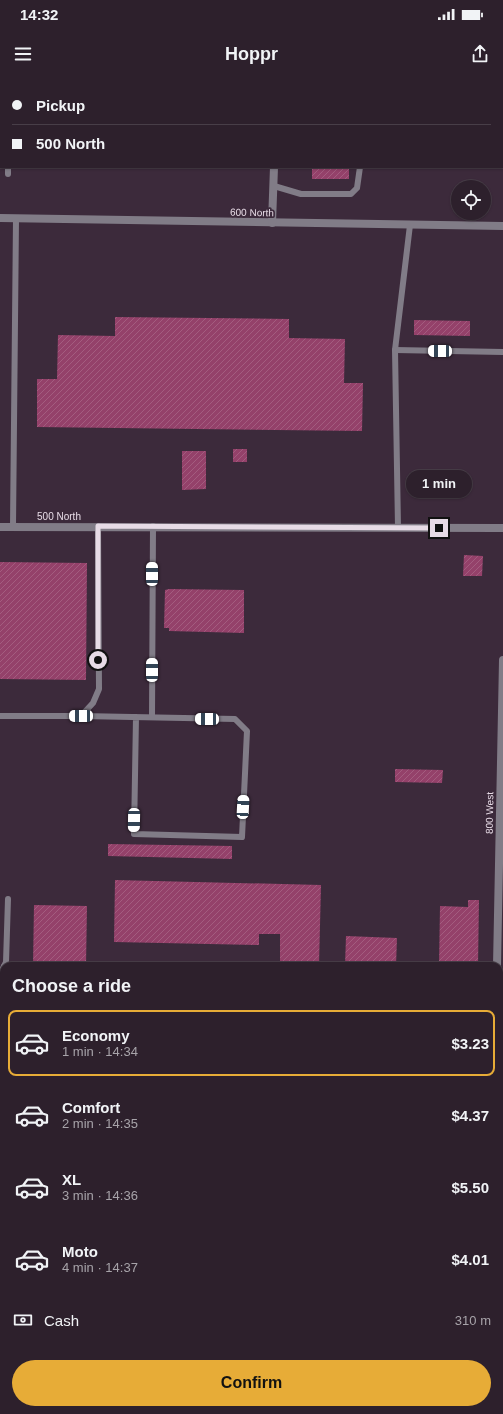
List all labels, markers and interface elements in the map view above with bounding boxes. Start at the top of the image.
text: 14:32 [20,6,58,23]
icon: menu [12,43,34,65]
icon: share [469,43,491,65]
text: Hoppr [225,44,278,64]
text: Pickup [36,97,85,114]
text: 500 North [36,135,105,152]
map controls [451,180,491,220]
button: locate [451,180,491,220]
street label: 600 North [230,207,274,218]
car [428,345,452,357]
callout: 1 min [406,470,472,498]
text: 1 min [422,476,456,491]
street label: 500 North [37,511,81,522]
route end [430,519,448,537]
car [146,562,158,586]
route start [89,651,107,669]
car [146,658,158,682]
car [69,710,93,722]
car [195,713,219,725]
street label: 800 West [484,792,495,834]
car [236,795,250,819]
car [128,808,140,832]
text: Choose a ride [12,976,131,996]
icon: car [14,1025,50,1061]
text: Economy [62,1027,130,1044]
text: $3.23 [451,1035,489,1052]
text: 1 min · 14:34 [62,1044,138,1059]
icon: car [14,1097,50,1133]
text: Comfort [62,1099,120,1116]
text: $4.37 [451,1107,489,1124]
text: 2 min · 14:35 [62,1116,138,1131]
icon: car [14,1169,50,1205]
text: XL [62,1171,81,1188]
text: $5.50 [451,1179,489,1196]
text: 3 min · 14:36 [62,1188,138,1203]
icon: car [14,1241,50,1277]
text: Moto [62,1243,98,1260]
text: $4.01 [451,1251,489,1268]
text: 4 min · 14:37 [62,1260,138,1275]
icon: cash [12,1309,34,1331]
text: Cash [44,1312,79,1329]
text: 310 m [455,1313,491,1328]
button: Confirm [12,1360,491,1406]

